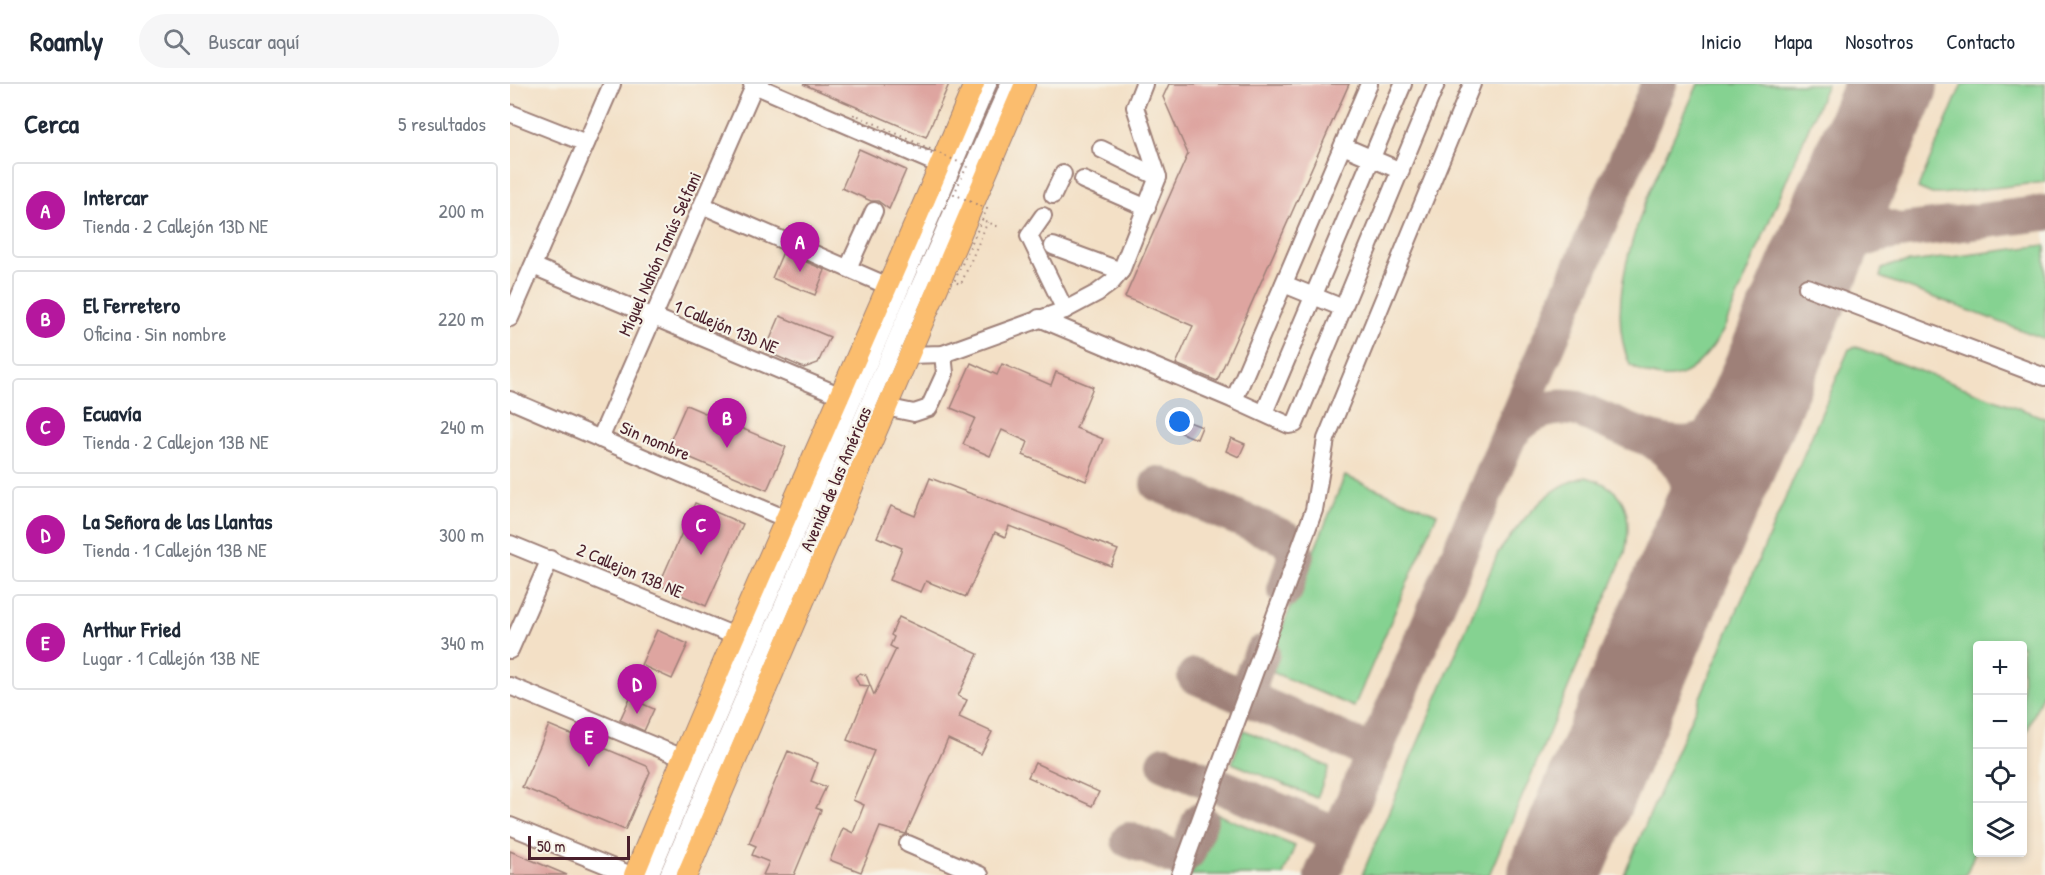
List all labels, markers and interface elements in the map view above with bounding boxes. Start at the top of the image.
search box [139,14,559,68]
text: Roamly [30,22,103,60]
icon: search [160,25,193,58]
text: Buscar aquí [208,26,300,56]
text: Inicio [1701,27,1741,56]
text: Mapa [1774,27,1812,56]
text: Nosotros [1845,27,1913,56]
text: Contacto [1946,27,2015,56]
text: Cerca [24,106,79,141]
text: 5 resultados [398,110,486,137]
street label: Miguel Nahón Tanús Selfani [612,168,707,340]
text: Intercar [83,182,149,212]
text: A [41,197,50,224]
text: 200 m [439,197,484,224]
text: Tienda · 2 Callejón 13D NE [83,212,268,239]
pin: A [780,222,820,272]
text: El Ferretero [83,290,180,320]
street label: 1 Callejón 13D NE [670,293,782,360]
text: B [40,305,51,332]
text: 220 m [438,305,484,332]
text: Oficina · Sin nombre [83,320,226,347]
text: Ecuavía [83,398,141,428]
pin: B [708,398,746,448]
street label: Avenida de las Américas [794,403,877,555]
your location [1165,407,1194,436]
text: C [40,413,51,440]
text: 240 m [440,413,484,440]
street label: Sin nombre [616,415,694,466]
text: Tienda · 2 Callejon 13B NE [83,428,269,455]
text: La Señora de las Llantas [83,506,272,536]
pin: C [682,506,720,555]
text: D [41,521,50,548]
text: 300 m [439,521,484,548]
text: Tienda · 1 Callejón 13B NE [83,536,267,563]
street label: 2 Callejon 13B NE [573,537,687,604]
text: Arthur Fried [83,614,180,644]
text: E [41,629,50,656]
text: 340 m [440,629,484,656]
map controls [1973,641,2027,857]
button: + [1973,641,2027,695]
text: Lugar · 1 Callejón 13B NE [83,644,260,671]
pin: D [618,664,656,714]
button: − [1973,695,2027,749]
pin: E [570,718,608,767]
button: locate [1973,749,2027,803]
button: layers [1973,803,2027,857]
scale bar [528,833,630,860]
text: 50 m [537,835,566,857]

